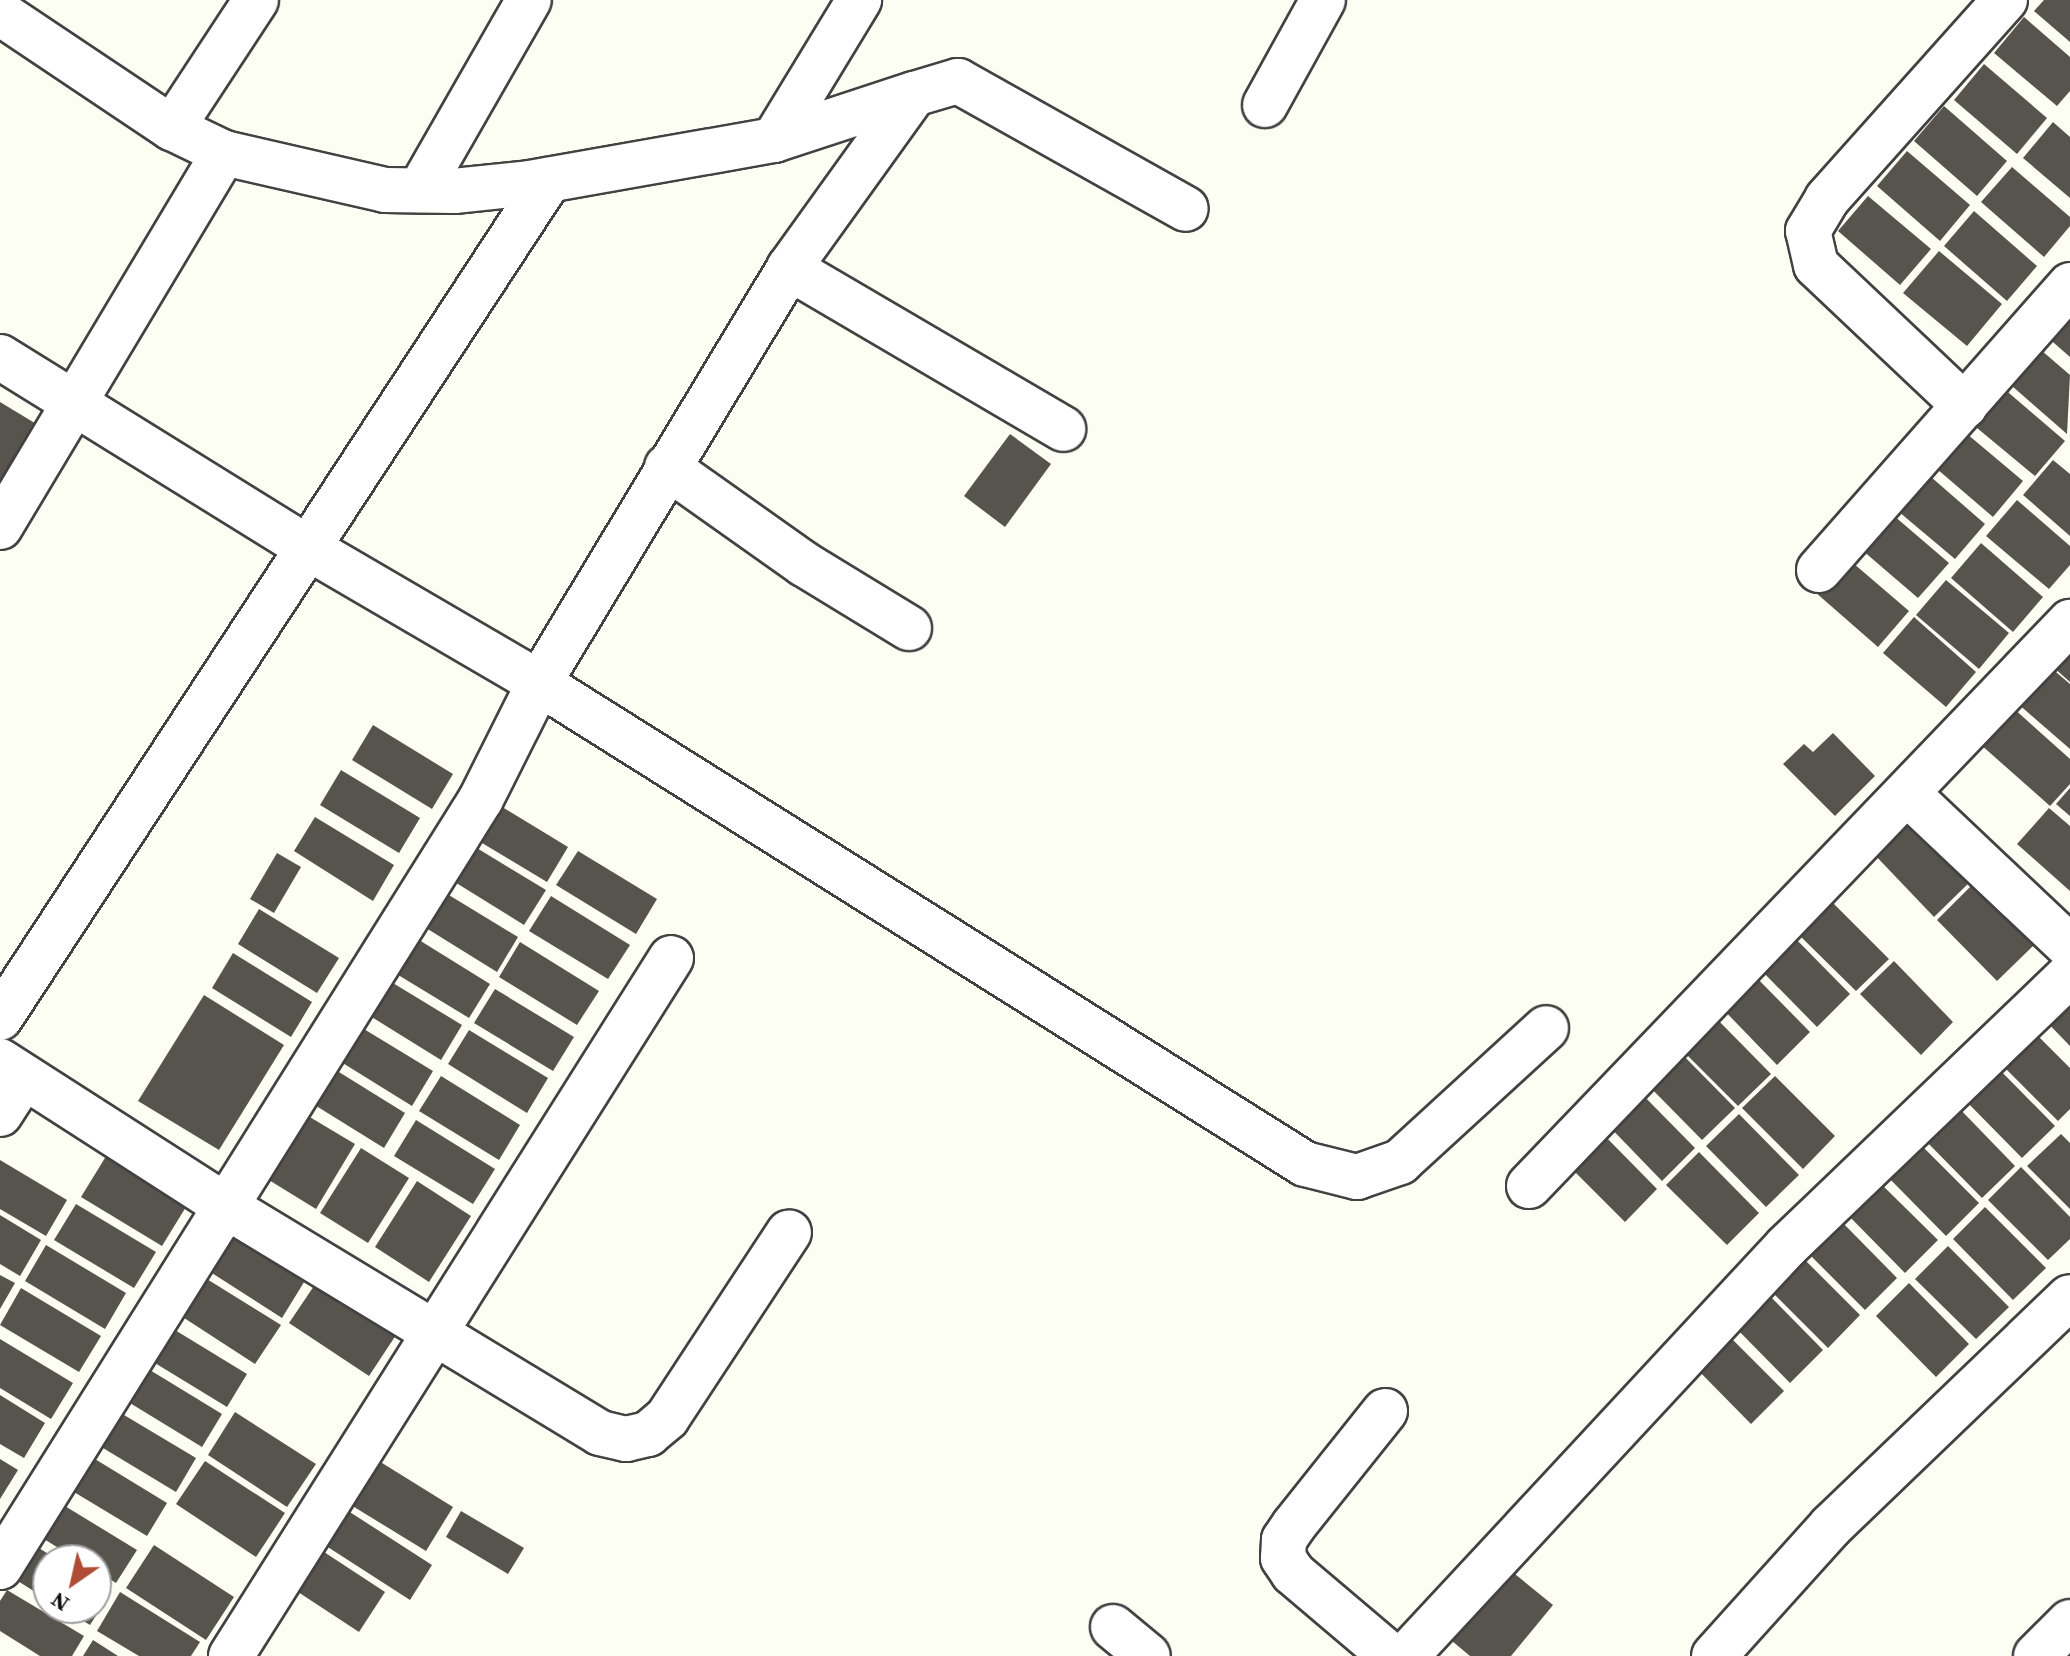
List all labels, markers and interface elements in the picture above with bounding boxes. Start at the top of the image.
north arrow [32,1544,112,1624]
text: N [45,1585,75,1619]

